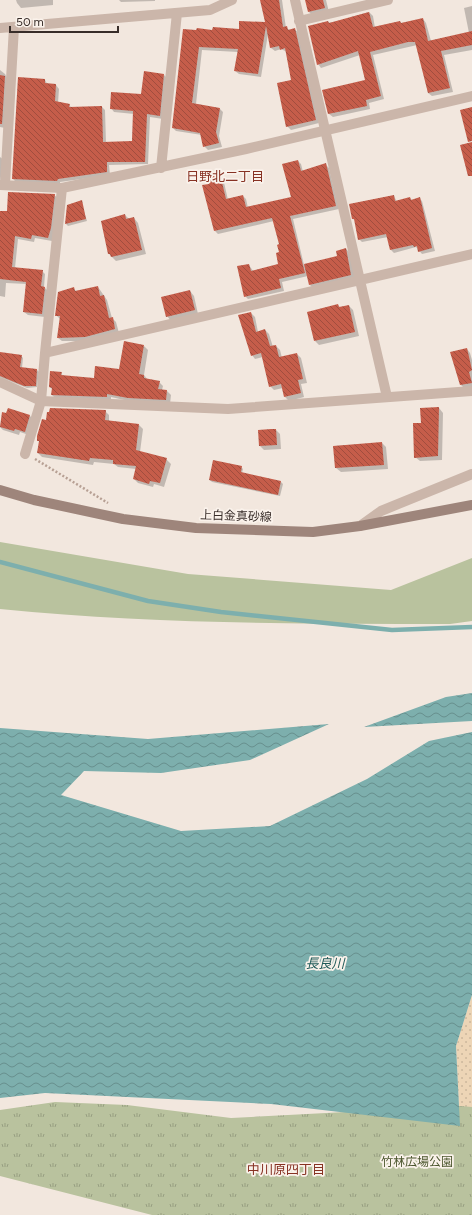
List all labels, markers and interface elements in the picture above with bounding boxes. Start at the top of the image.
scale bar [10,8,118,34]
text: 50 m [16,15,44,29]
district label: 日野北二丁目 [186,169,264,184]
street label: 上白金真砂線 [200,508,272,524]
water label: 長良川 [305,956,346,971]
park label: 竹林広場公園 [381,1155,453,1169]
district label: 中川原四丁目 [247,1162,325,1177]

